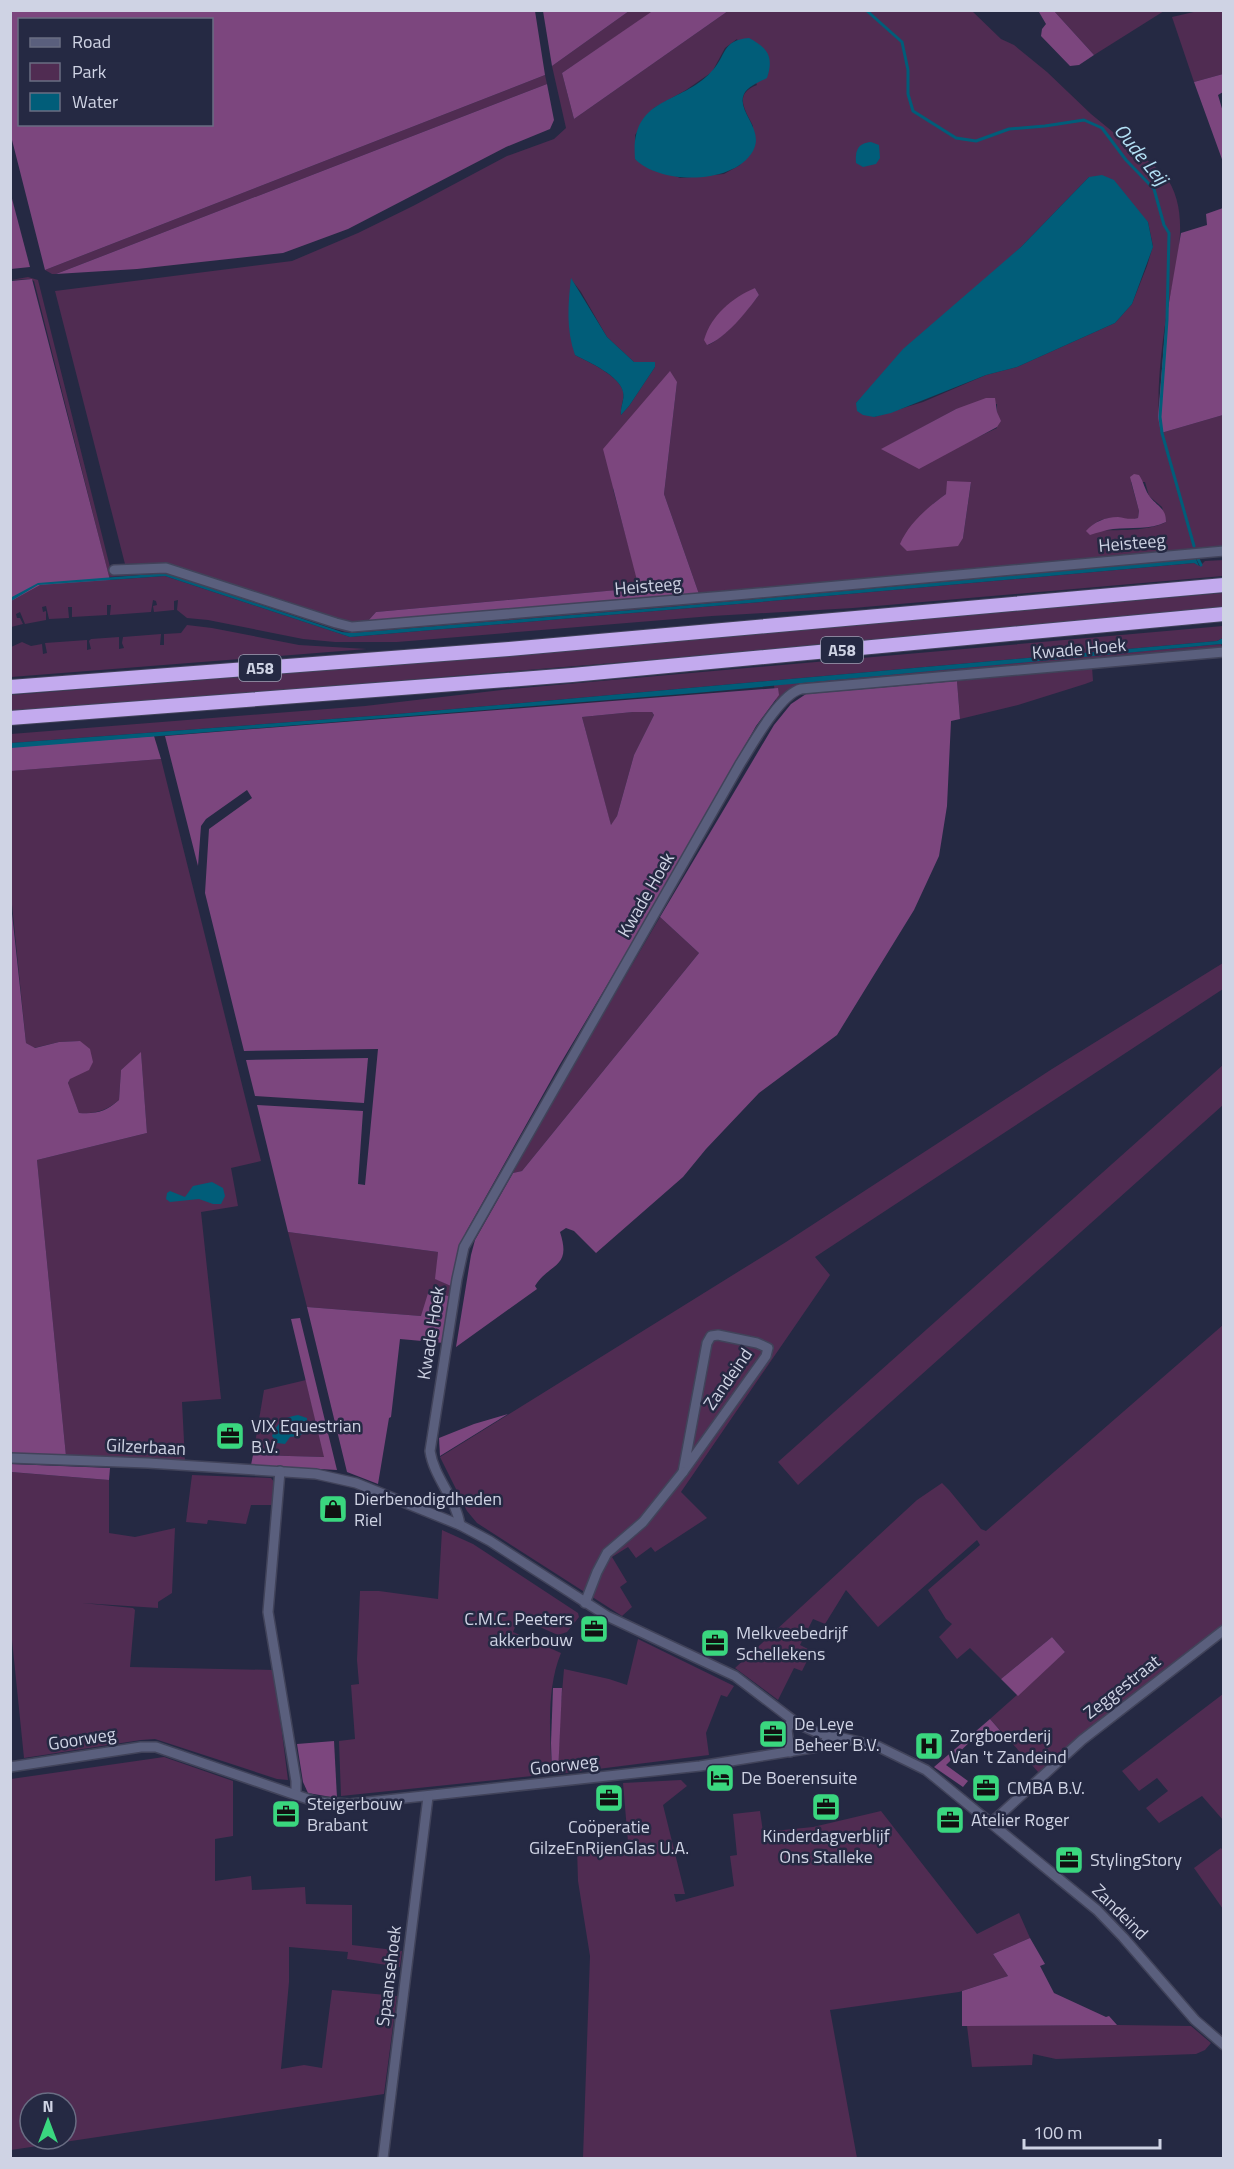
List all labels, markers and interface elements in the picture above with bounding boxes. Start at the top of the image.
legend [18,18,213,126]
text: Road [72,28,111,55]
text: Park [72,58,107,85]
text: Water [72,88,118,115]
water label: Oude Leij [1107,116,1178,194]
street label: Heisteeg [1097,526,1167,559]
street label: Heisteeg [613,569,683,602]
street label: Kwade Hoek [1031,631,1127,666]
road number: A58 [821,637,863,663]
road number: A58 [239,655,281,681]
street label: Kwade Hoek [610,847,681,942]
street label: Kwade Hoek [410,1284,451,1382]
street label: Zandeind [696,1342,759,1415]
place label: VIX Equestrian B.V. [251,1412,361,1460]
office icon: VIX Equestrian B.V. [214,1420,246,1452]
street label: Gilzerbaan [105,1431,187,1462]
place label: Dierbenodigdheden Riel [354,1485,502,1533]
shop icon: Dierbenodigdheden Riel [317,1493,349,1525]
place label: C.M.C. Peeters akkerbouw [464,1605,573,1653]
office icon: C.M.C. Peeters akkerbouw [578,1613,610,1645]
place label: Melkveebedrijf Schellekens [736,1619,848,1667]
office icon: Melkveebedrijf Schellekens [699,1627,731,1659]
street label: Zeggestraat [1077,1647,1167,1725]
place label: De Leye Beheer B.V. [794,1710,880,1758]
office icon: De Leye Beheer B.V. [757,1718,789,1750]
street label: Goorweg [46,1720,118,1757]
place label: Zorgboerderij Van 't Zandeind [950,1722,1067,1770]
hospital icon: Zorgboerderij Van 't Zandeind [913,1730,945,1762]
street label: Goorweg [528,1747,599,1782]
hotel icon: De Boerensuite [704,1762,736,1794]
place label: De Boerensuite [741,1764,857,1791]
office icon: CMBA B.V. [970,1772,1002,1804]
place label: CMBA B.V. [1007,1774,1085,1801]
office icon: Coöperatie GilzeEnRijenGlas U.A. [593,1782,625,1814]
place label: Steigerbouw Brabant [307,1790,403,1838]
office icon: Kinderdagverblijf Ons Stalleke [810,1791,842,1823]
office icon: Steigerbouw Brabant [270,1798,302,1830]
office icon: Atelier Roger [934,1804,966,1836]
place label: Atelier Roger [971,1806,1069,1833]
place label: Coöperatie GilzeEnRijenGlas U.A. [529,1813,689,1861]
place label: Kinderdagverblijf Ons Stalleke [762,1822,890,1870]
office icon: StylingStory [1053,1844,1085,1876]
place label: StylingStory [1090,1846,1182,1873]
street label: Zandeind [1086,1877,1155,1946]
street label: Spaansehoek [369,1924,408,2028]
north arrow [18,2091,78,2151]
text: N [42,2094,54,2118]
scale bar [1024,2112,1160,2150]
text: 100 m [1033,2119,1082,2146]

